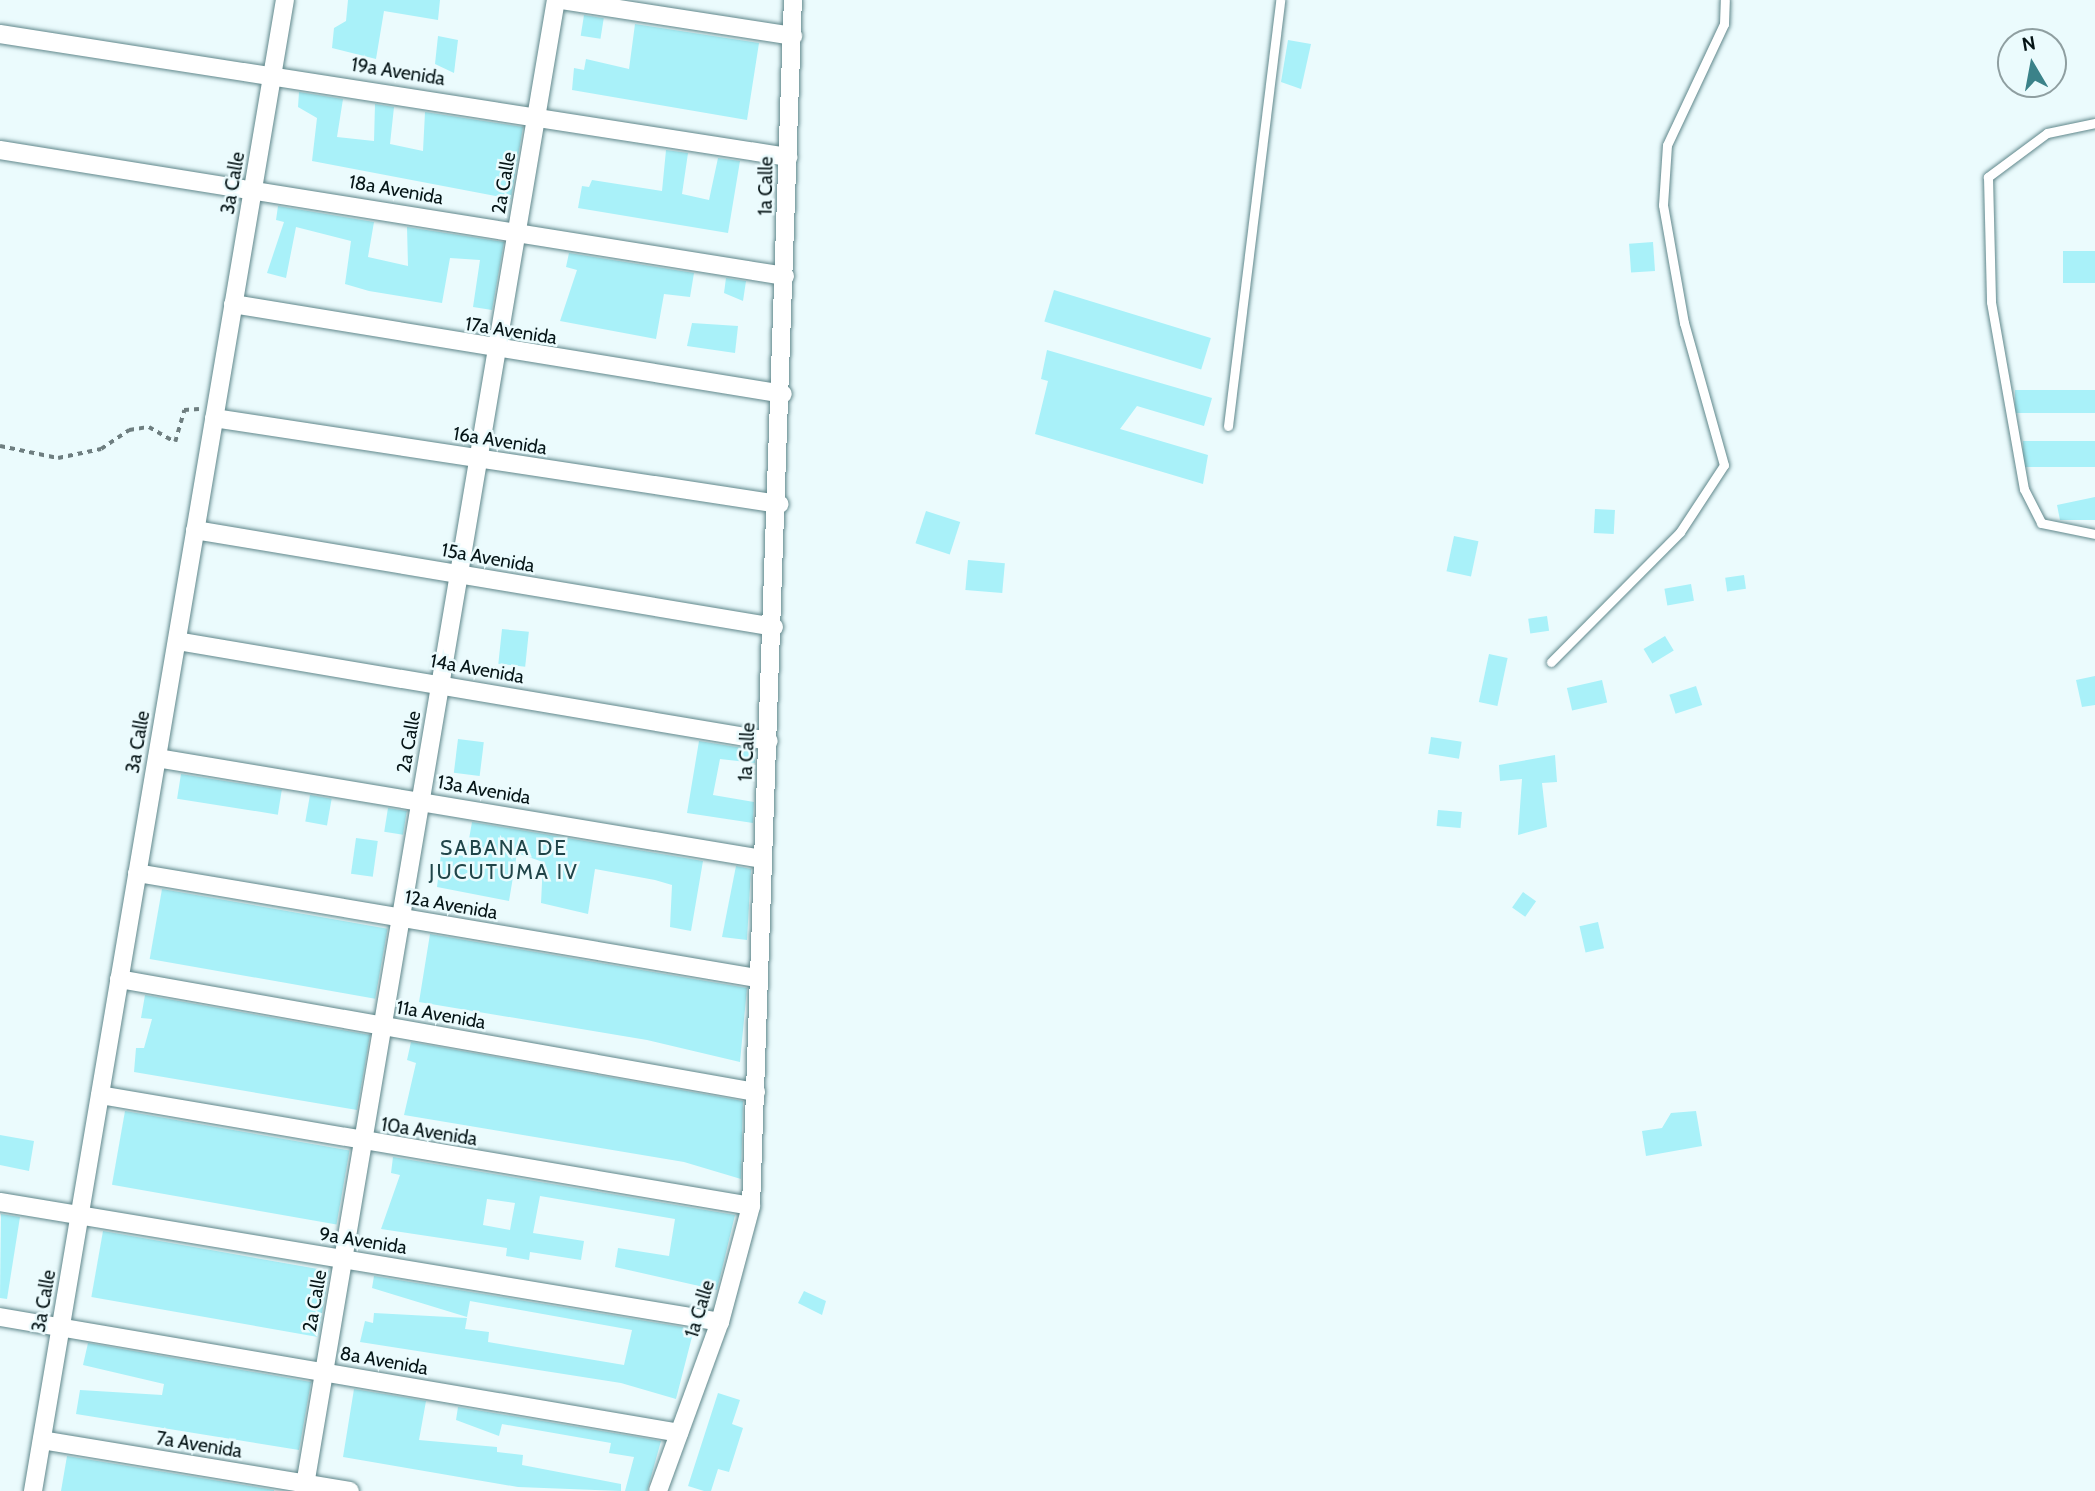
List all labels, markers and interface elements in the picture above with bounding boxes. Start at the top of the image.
north arrow [1997,28,2067,98]
text: N [2020,31,2037,56]
street label: 19a Avenida [349,53,447,91]
street label: 3a Calle [216,150,250,216]
street label: 2a Calle [487,150,521,216]
street label: 1a Calle [754,156,778,216]
street label: 18a Avenida [347,170,445,210]
street label: 17a Avenida [463,312,559,350]
street label: 16a Avenida [451,422,549,460]
street label: 15a Avenida [440,539,536,577]
street label: 14a Avenida [428,650,526,688]
street label: 3a Calle [121,709,155,775]
street label: 2a Calle [392,709,426,775]
street label: 1a Calle [734,722,760,782]
street label: 13a Avenida [436,771,532,809]
district label: SABANA DE JUCUTUMA IV [430,835,578,885]
street label: 12a Avenida [403,886,499,924]
street label: 11a Avenida [395,996,487,1034]
street label: 10a Avenida [379,1113,479,1151]
street label: 9a Avenida [318,1223,408,1259]
street label: 3a Calle [27,1268,61,1334]
street label: 2a Calle [298,1268,332,1334]
street label: 1a Calle [680,1277,720,1341]
street label: 8a Avenida [338,1342,430,1380]
street label: 7a Avenida [154,1427,244,1463]

